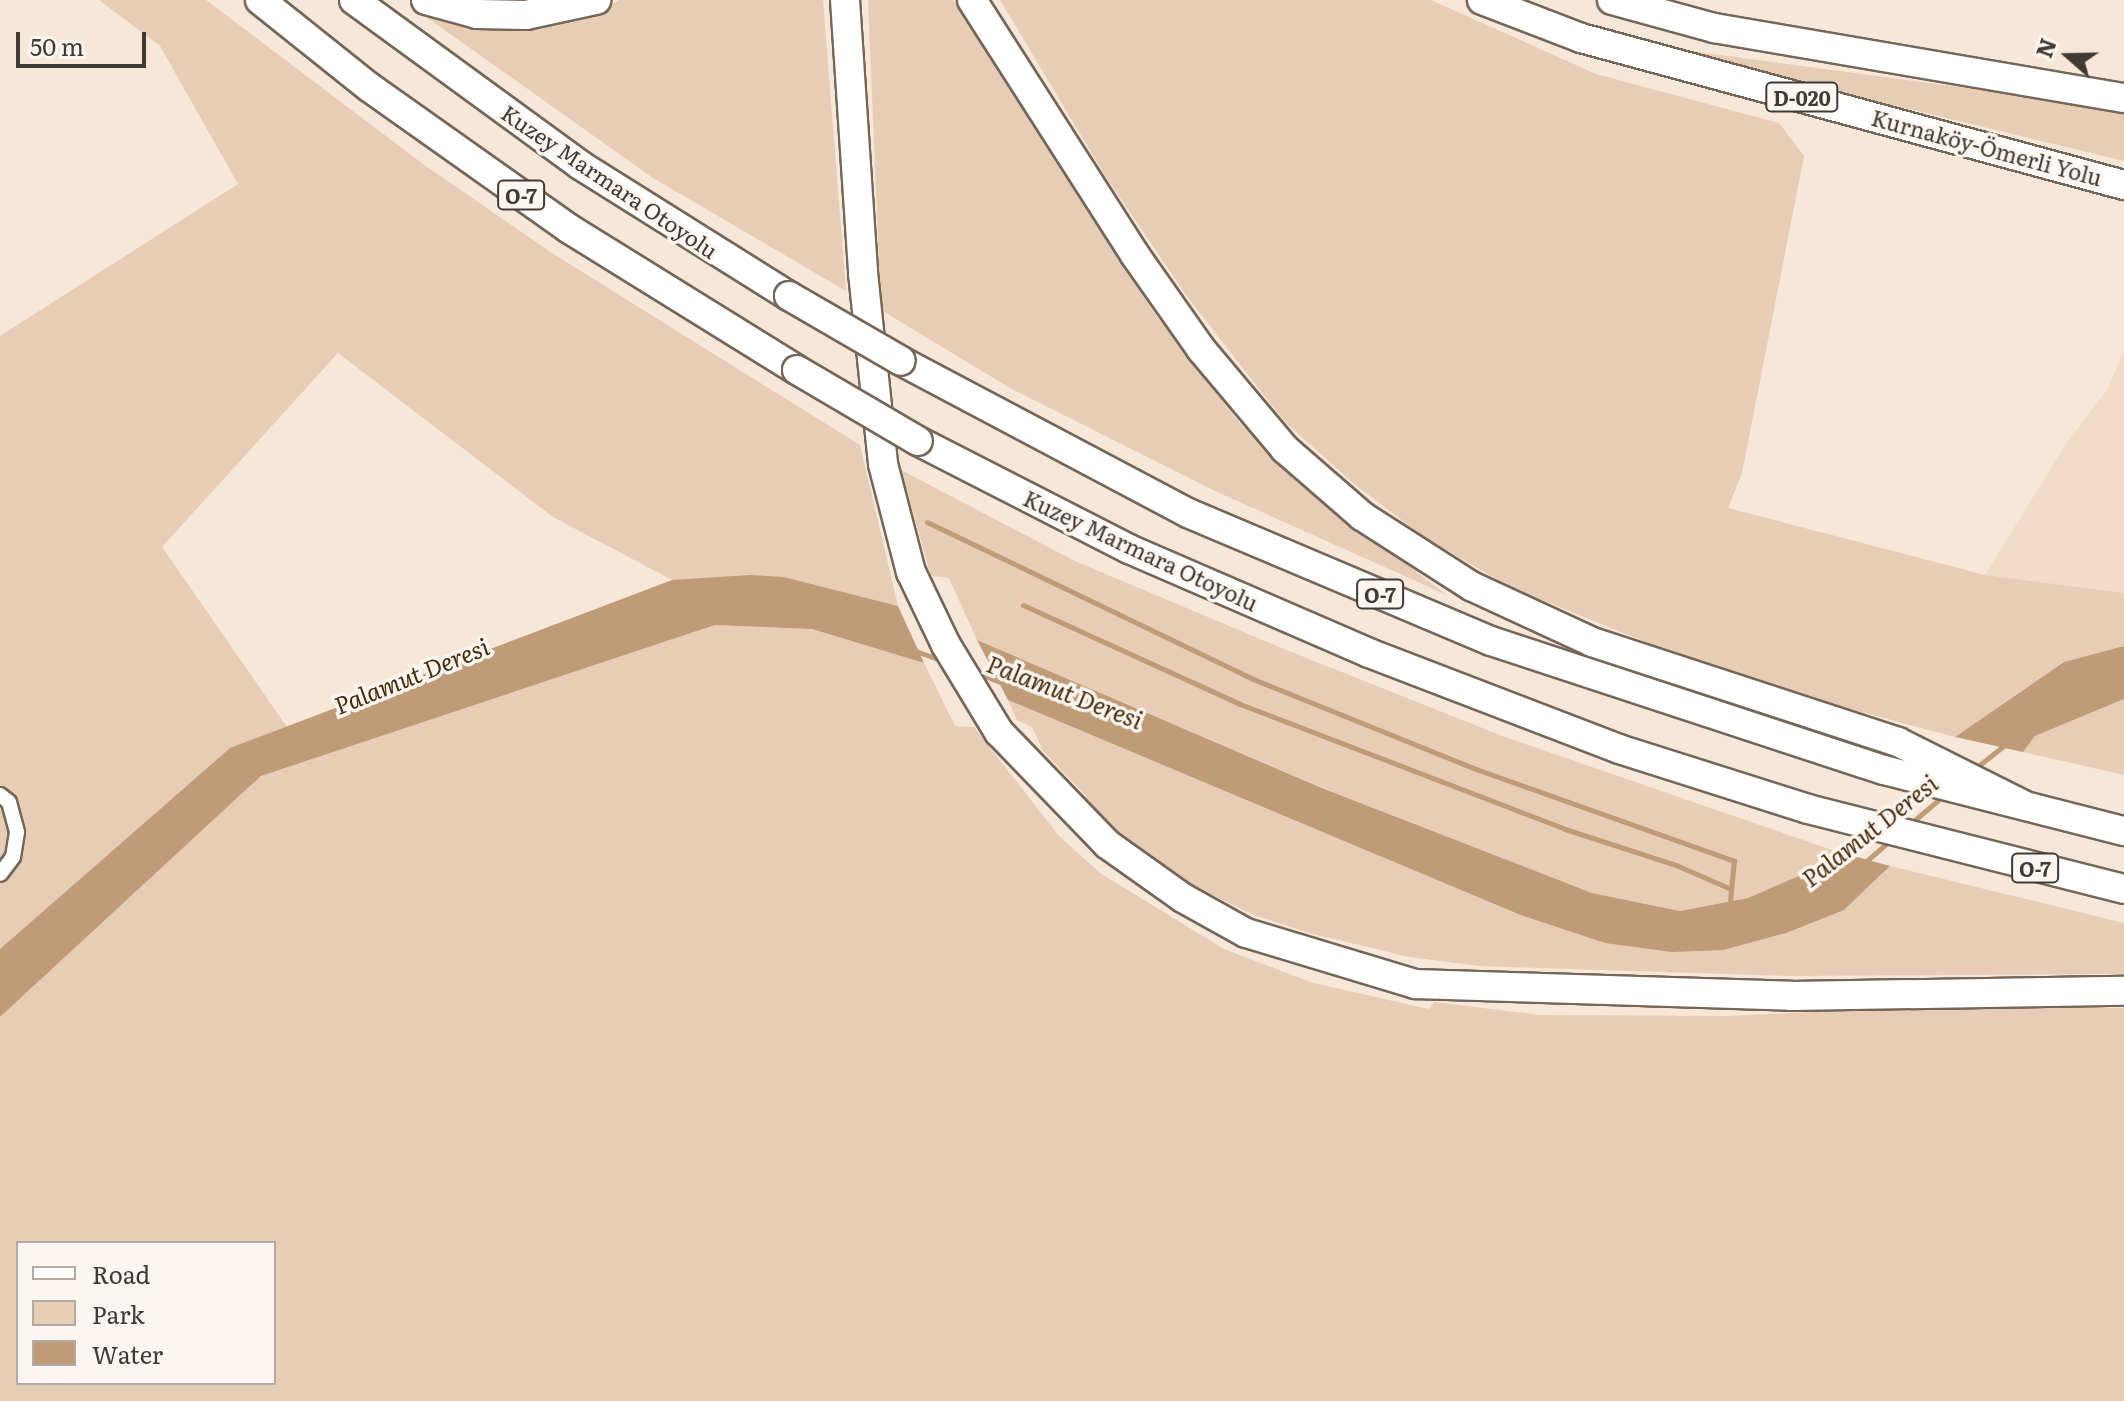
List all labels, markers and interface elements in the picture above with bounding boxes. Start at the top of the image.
scale bar [20,16,150,66]
north arrow [2028,16,2108,96]
text: 50 m [30,28,84,63]
text: N [2026,33,2064,62]
road number: D-020 [1764,81,1840,113]
street label: Kuzey Marmara Otoyolu [497,99,723,263]
street label: Kurnaköy-Ömerli Yolu [1869,104,2105,190]
road number: O-7 [497,179,545,211]
street label: Kuzey Marmara Otoyolu [1020,484,1262,616]
road number: O-7 [1356,578,1404,610]
water label: Palamut Deresi [329,631,493,719]
water label: Palamut Deresi [983,648,1147,734]
water label: Palamut Deresi [1795,768,1943,892]
road number: O-7 [2011,852,2059,884]
legend [16,1241,276,1385]
text: Road [92,1256,150,1291]
text: Park [92,1296,145,1331]
text: Water [92,1336,163,1371]

